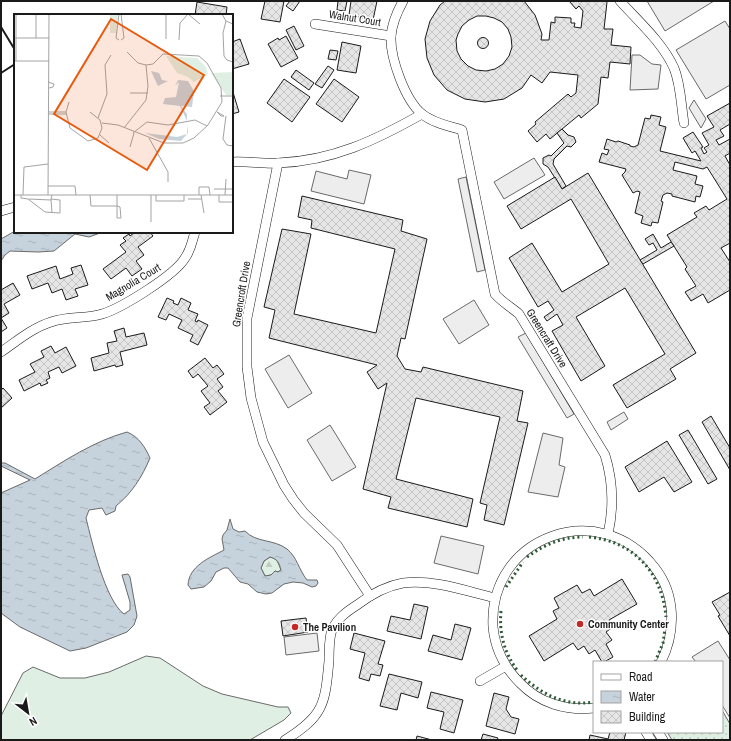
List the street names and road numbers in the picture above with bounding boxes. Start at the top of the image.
street label: Walnut Court [328,7,382,29]
street label: Magnolia Court [103,260,163,304]
street label: Greencroft Drive [229,260,253,328]
street label: Greencraft Drive [523,306,571,370]

